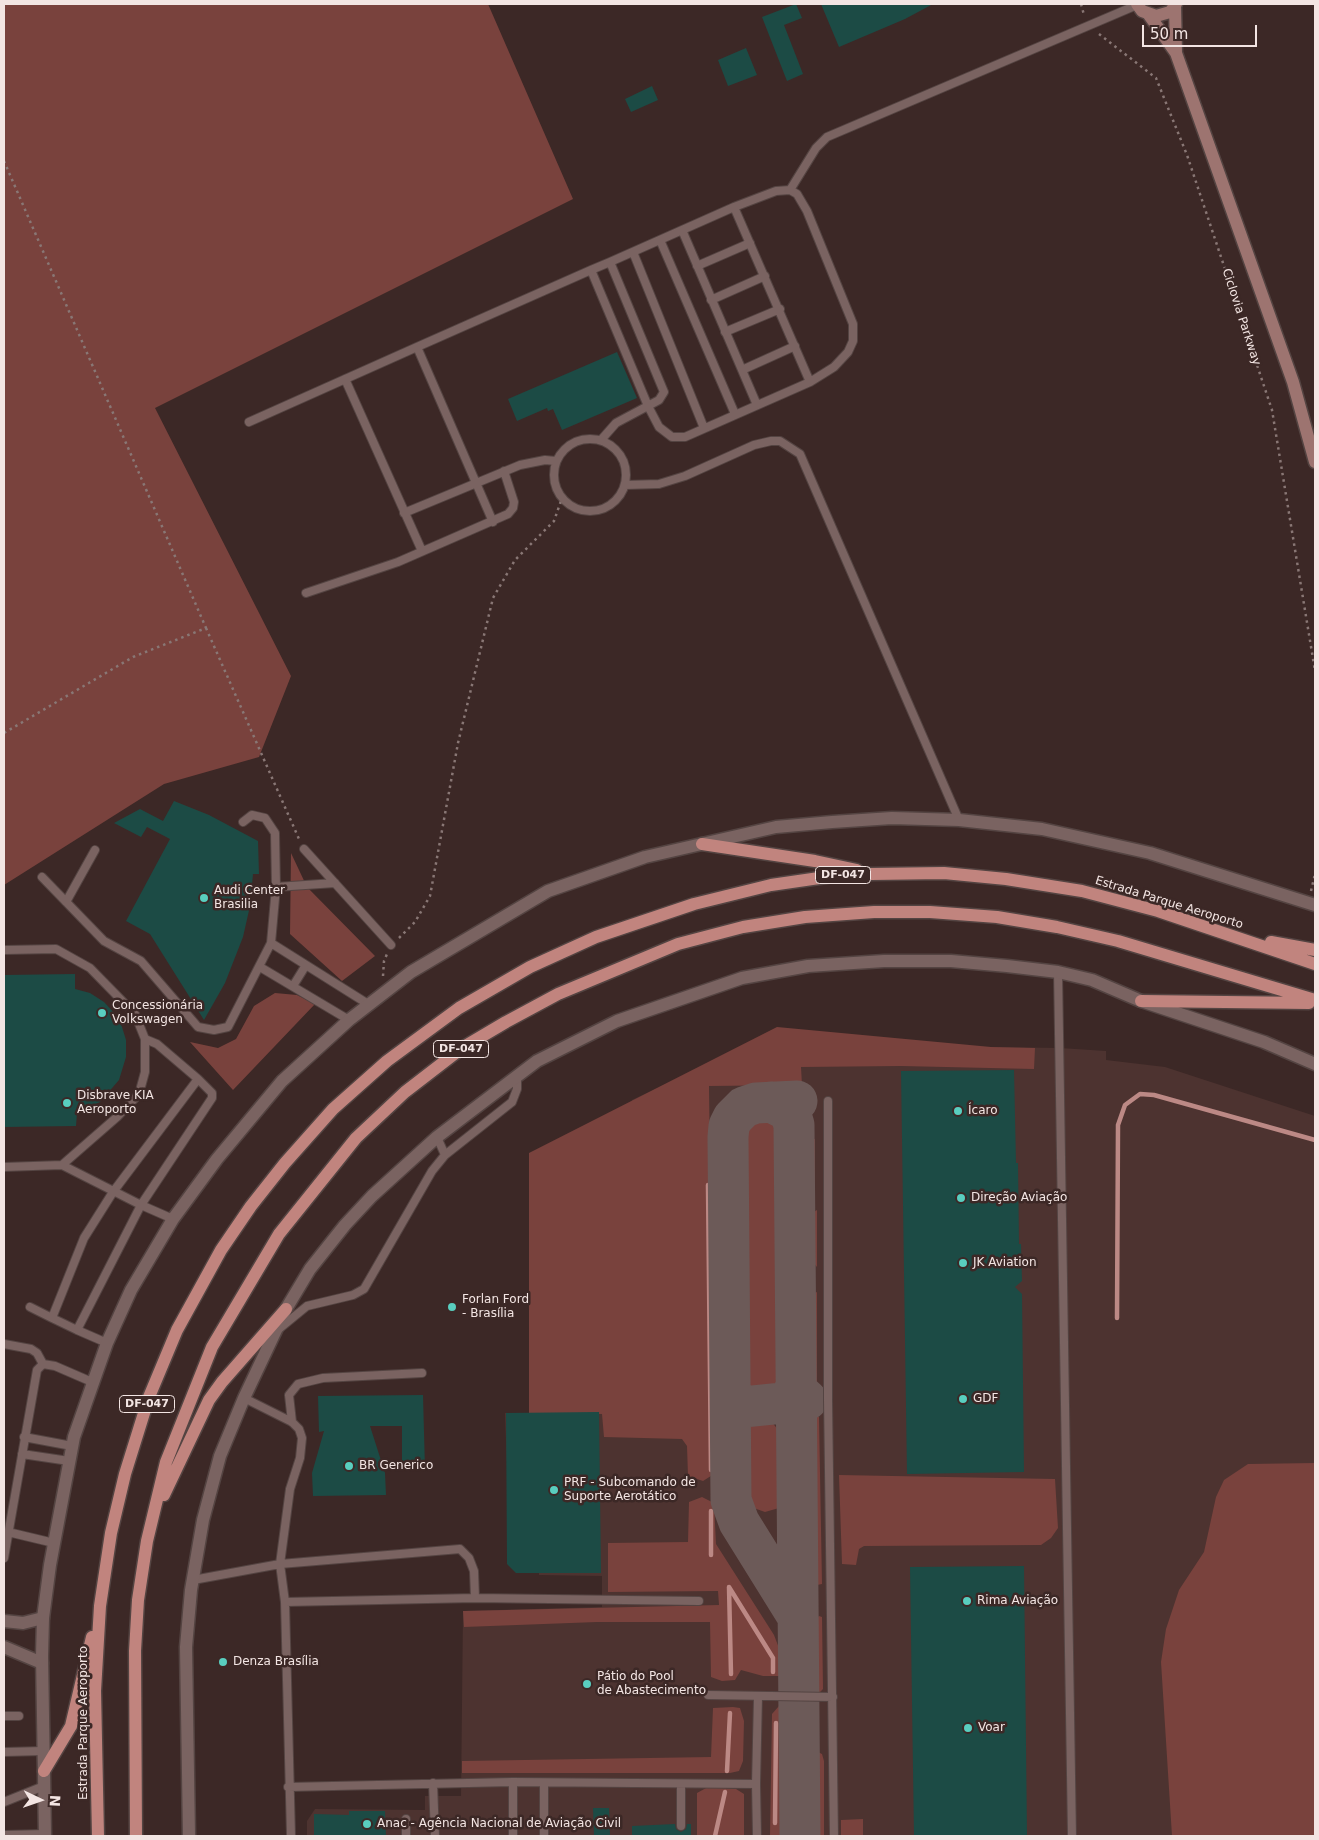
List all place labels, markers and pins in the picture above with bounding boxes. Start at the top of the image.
place label: Audi Center Brasilia [214,884,285,912]
marker: Audi Center Brasilia [198,892,210,904]
place label: Concessionária Volkswagen [112,999,203,1027]
marker: Concessionária Volkswagen [96,1007,108,1019]
place label: Disbrave KIA Aeroporto [77,1089,154,1117]
marker: Disbrave KIA Aeroporto [61,1097,73,1109]
place label: Ícaro [968,1104,998,1118]
marker: Ícaro [952,1105,964,1117]
place label: Direção Aviação [971,1191,1067,1205]
marker: Direção Aviação [955,1192,967,1204]
place label: JK Aviation [973,1256,1037,1270]
marker: JK Aviation [957,1257,969,1269]
place label: Forlan Ford - Brasília [462,1293,529,1321]
marker: Forlan Ford - Brasília [446,1301,458,1313]
place label: GDF [973,1392,998,1406]
marker: GDF [957,1393,969,1405]
place label: BR Generico [359,1459,433,1473]
marker: BR Generico [343,1460,355,1472]
place label: PRF - Subcomando de Suporte Aerotático [564,1476,696,1504]
marker: PRF - Subcomando de Suporte Aerotático [548,1484,560,1496]
place label: Rima Aviação [977,1594,1058,1608]
marker: Rima Aviação [961,1595,973,1607]
place label: Denza Brasília [233,1655,319,1669]
marker: Denza Brasília [217,1656,229,1668]
place label: Pátio do Pool de Abastecimento [597,1670,706,1698]
marker: Pátio do Pool de Abastecimento [581,1678,593,1690]
place label: Voar [978,1721,1005,1735]
marker: Voar [962,1722,974,1734]
place label: Anac - Agência Nacional de Aviação Civil [377,1817,621,1831]
marker: Anac - Agência Nacional de Aviação Civil [361,1818,373,1830]

